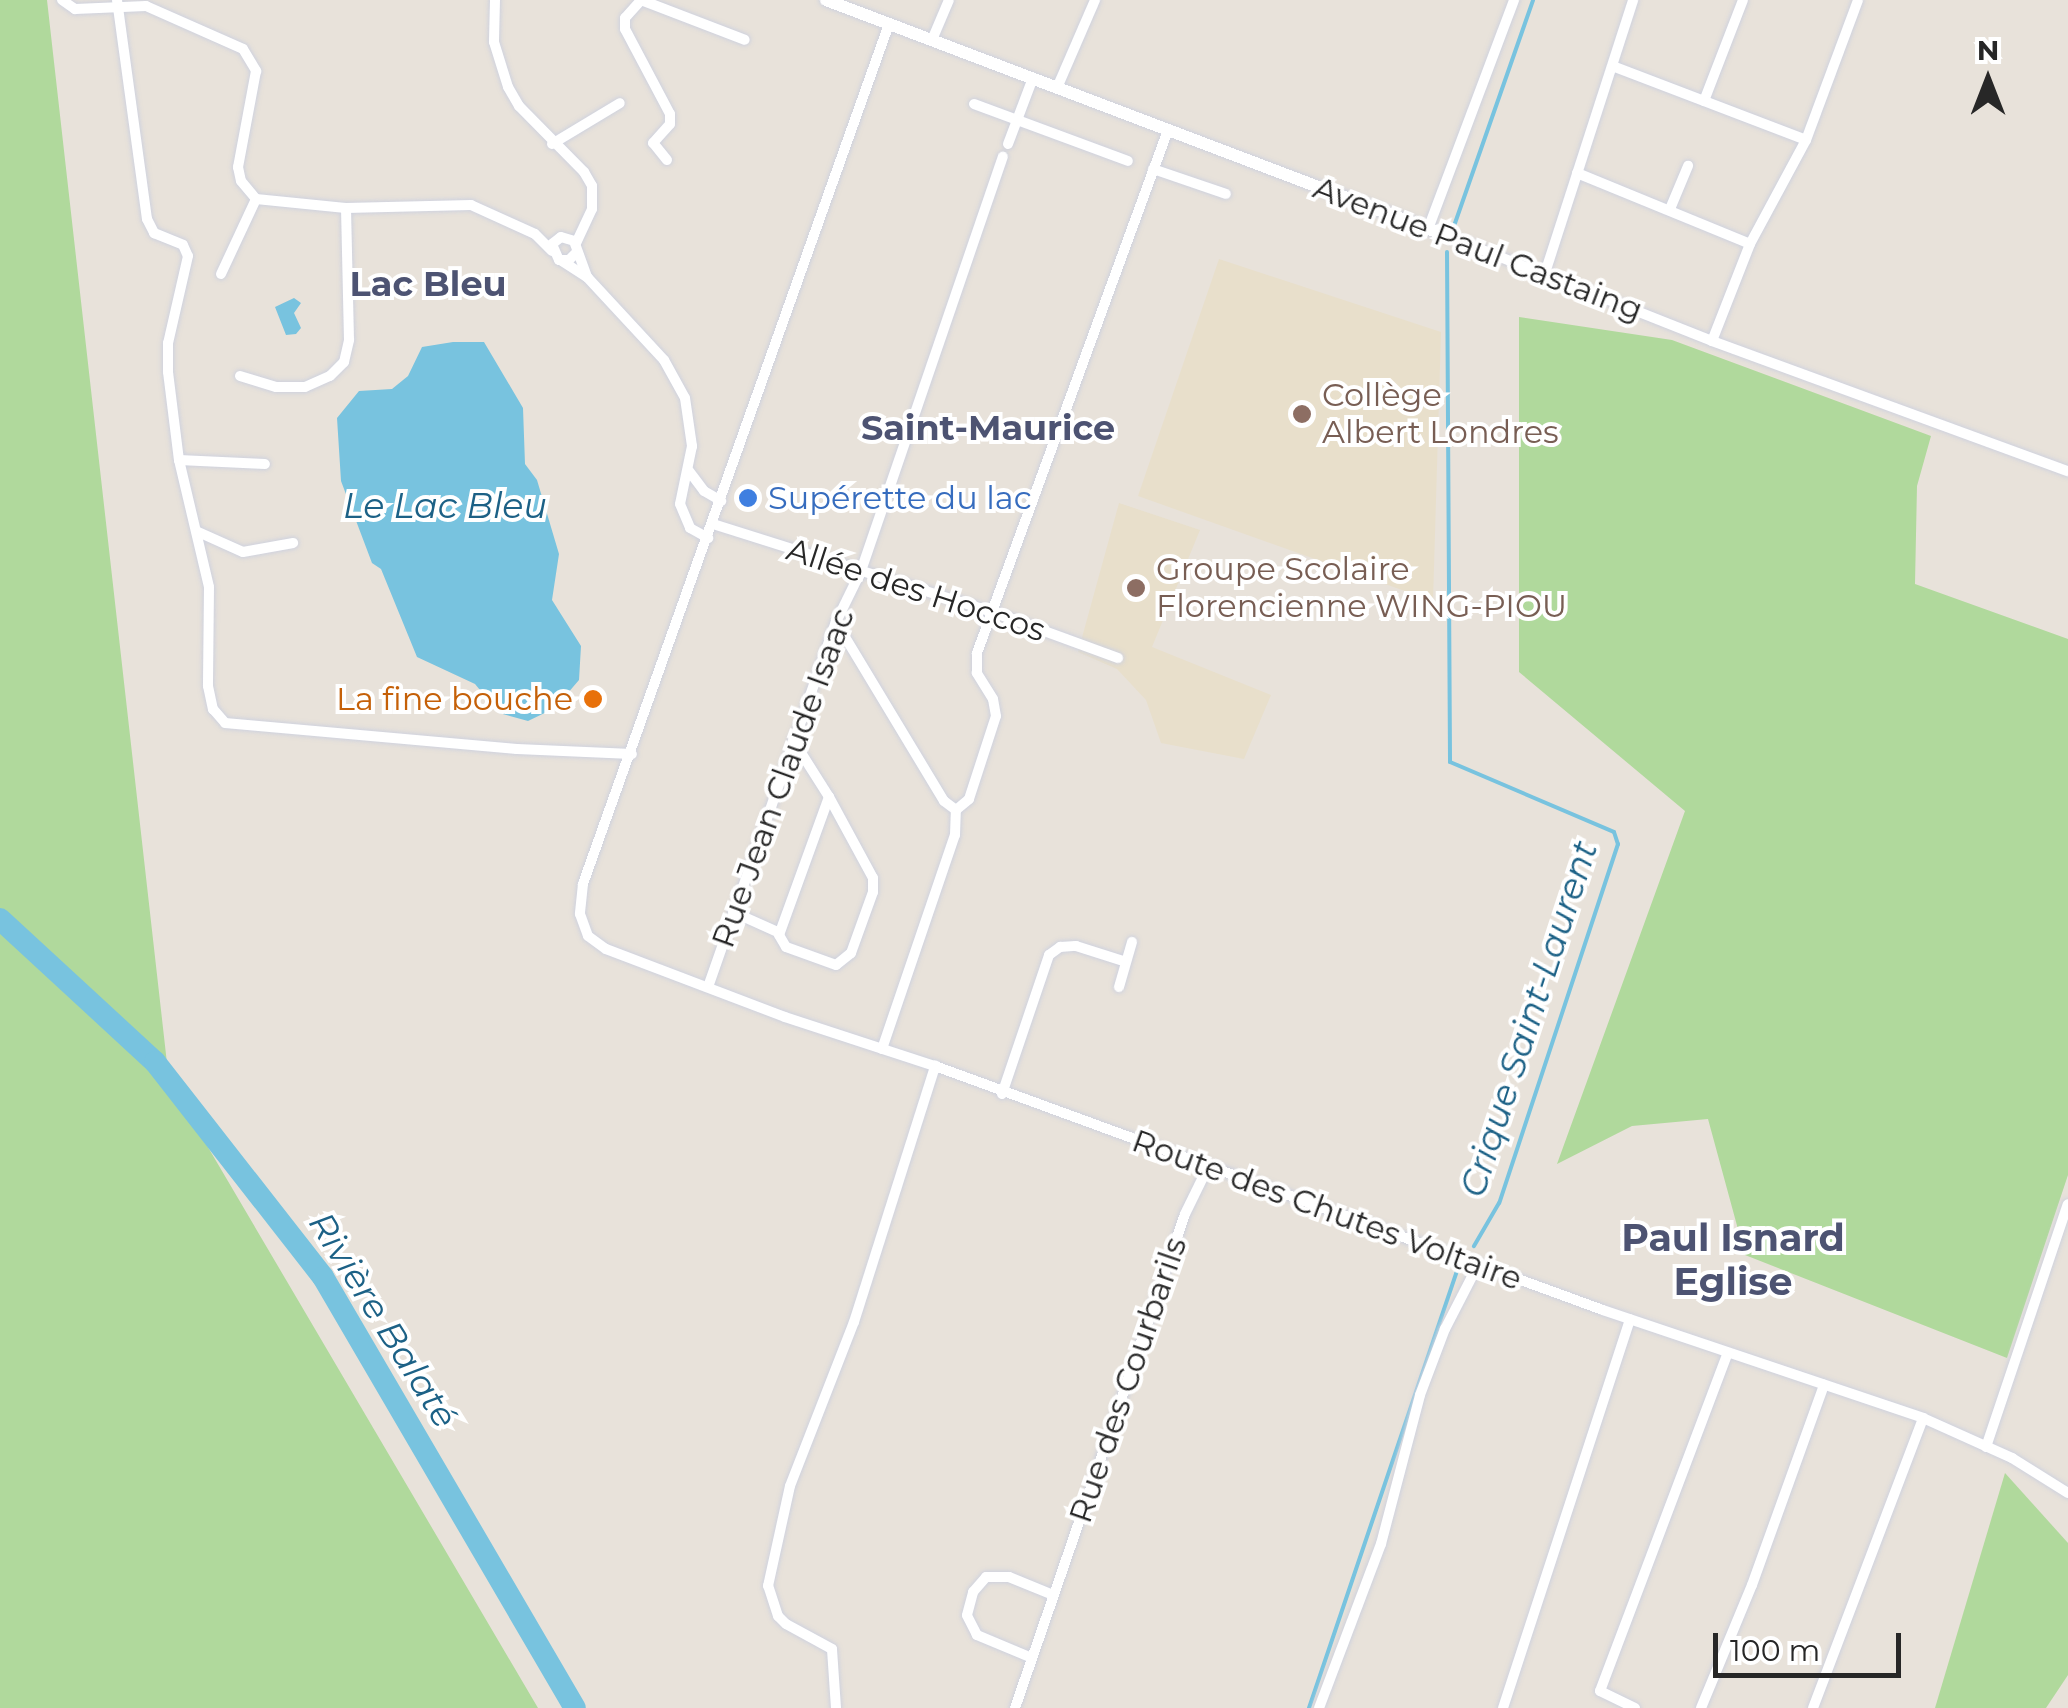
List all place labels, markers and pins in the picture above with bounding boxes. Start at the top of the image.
place label: Collège Albert Londres [1322,377,1559,452]
marker: Collège Albert Londres [1291,403,1313,425]
place label: Supérette du lac [768,479,1032,517]
marker: Supérette du lac [737,487,759,509]
place label: Groupe Scolaire Florencienne WING-PIOU [1156,551,1567,626]
marker: Groupe Scolaire Florencienne WING-PIOU [1125,577,1147,599]
place label: La fine bouche [336,680,573,718]
marker: La fine bouche [582,688,604,710]

